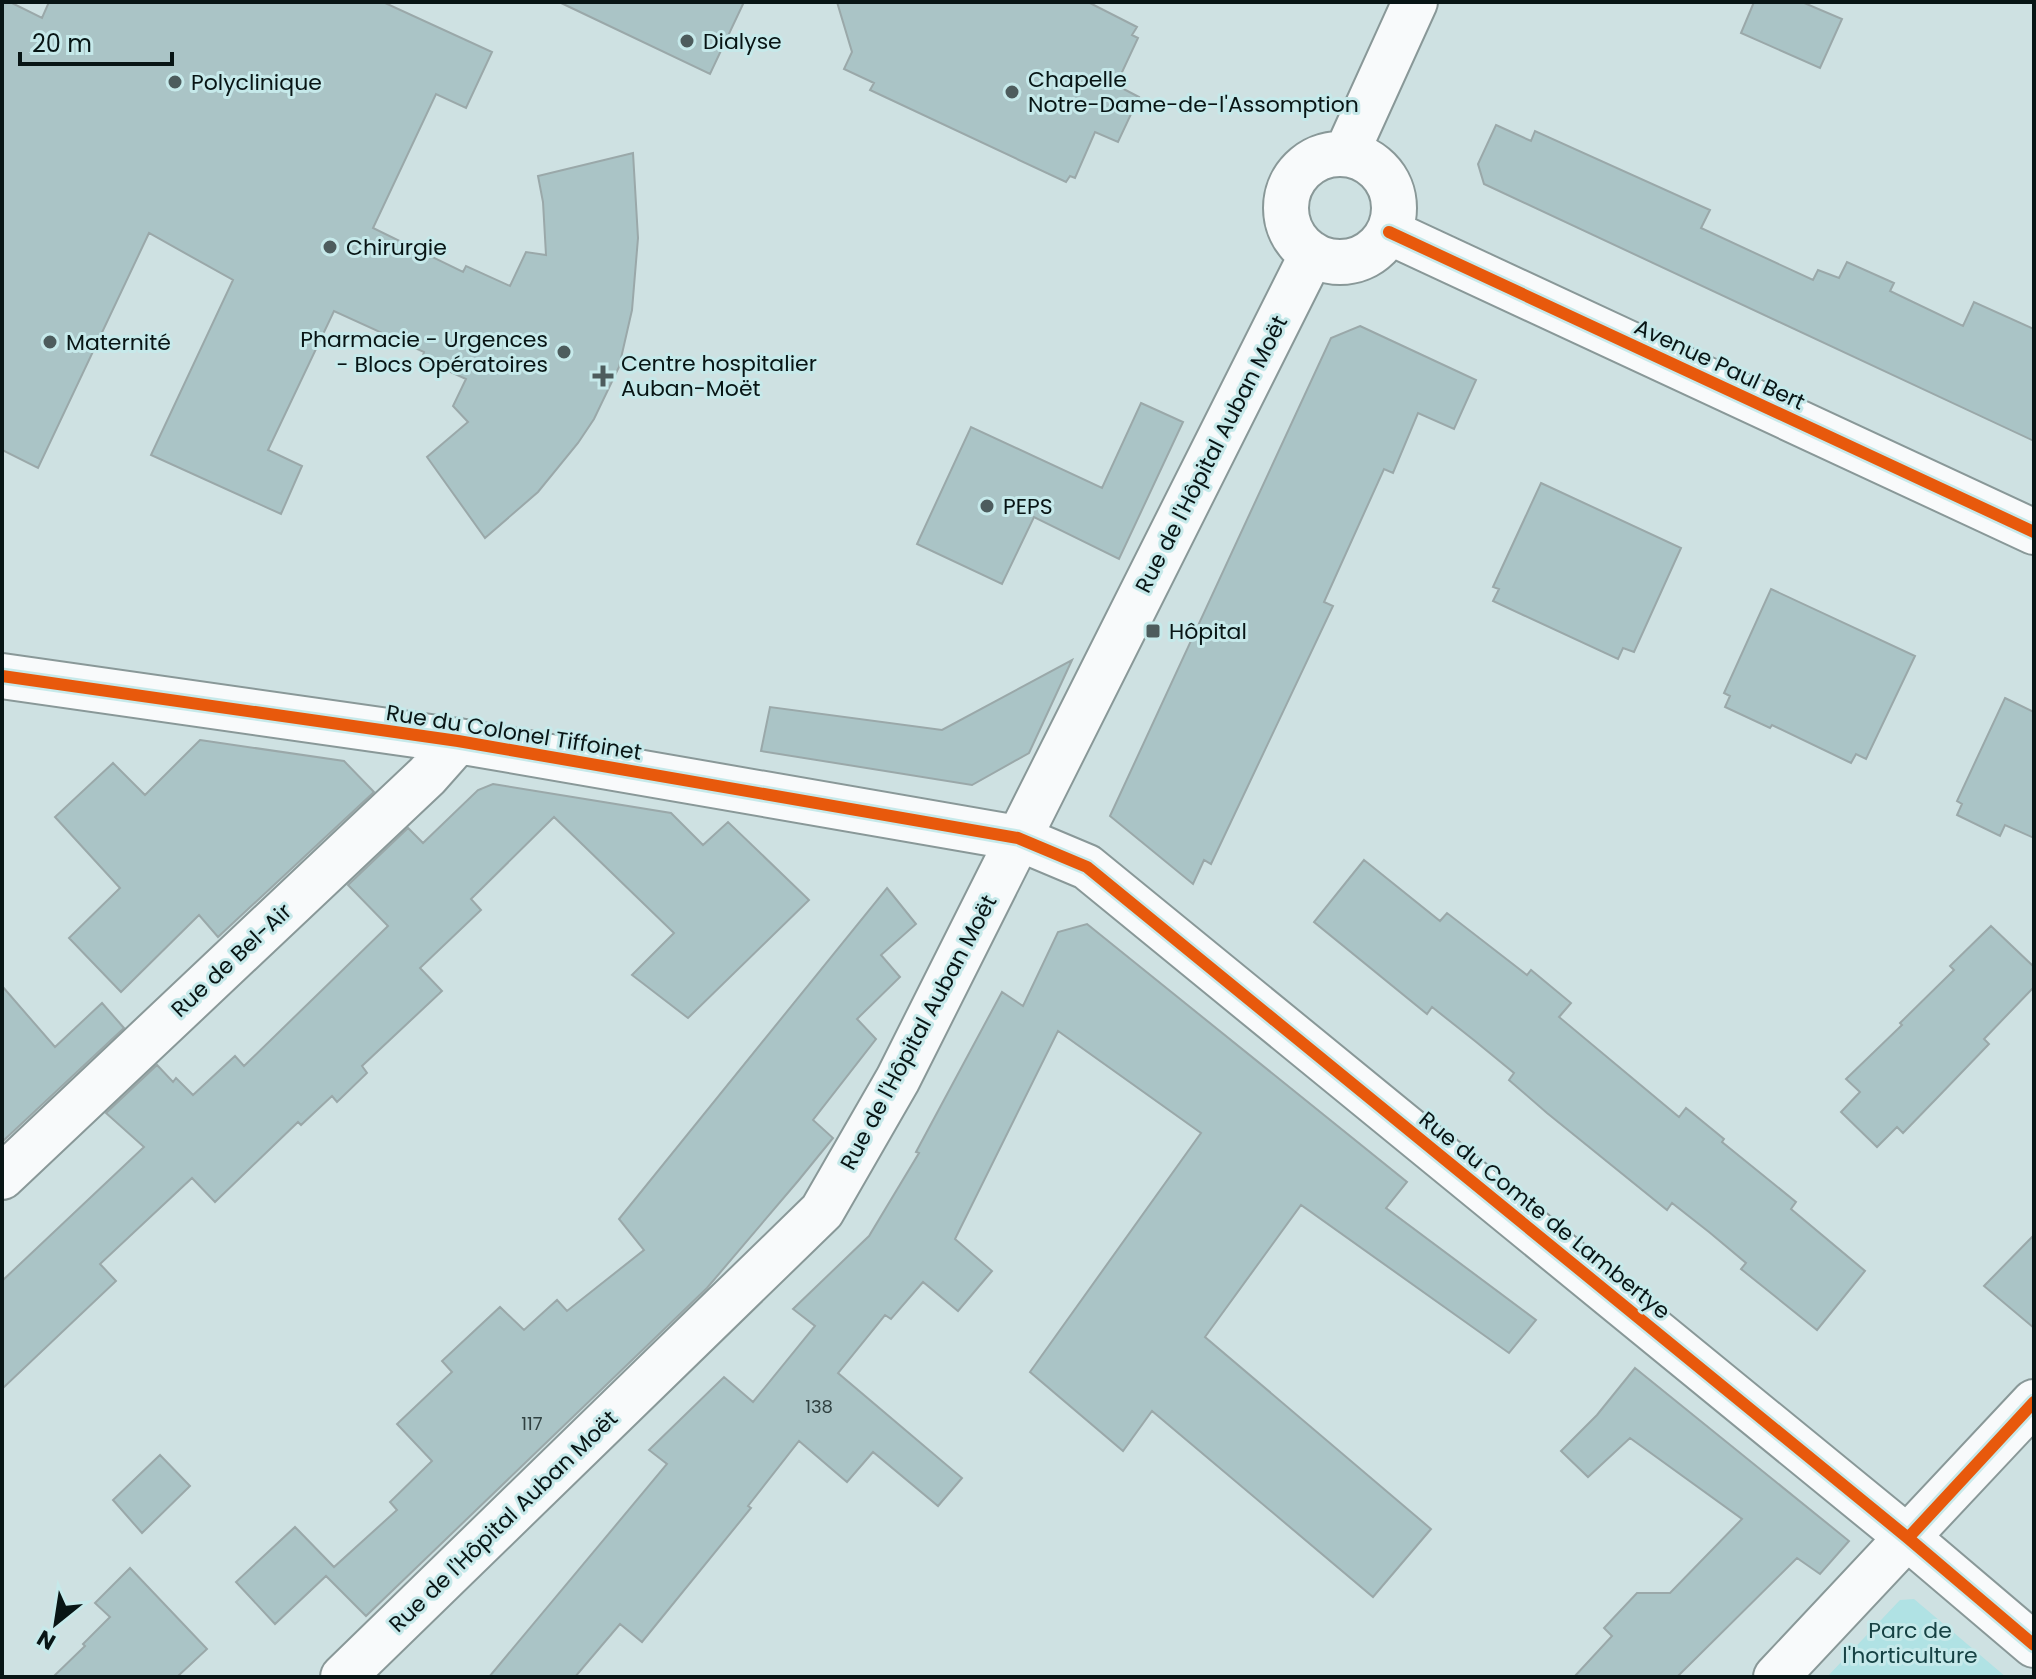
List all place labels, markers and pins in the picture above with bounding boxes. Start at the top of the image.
place label: Dialyse [703,26,782,57]
marker: Dialyse [678,32,696,50]
place label: Chapelle Notre-Dame-de-l'Assomption [1028,64,1359,120]
place label: Polyclinique [191,67,322,98]
marker: Polyclinique [166,73,184,91]
marker: Chapelle Notre-Dame-de-l'Assomption [1003,83,1021,101]
place label: Chirurgie [346,232,447,263]
marker: Chirurgie [321,238,339,256]
place label: Pharmacie - Urgences - Blocs Opératoires [300,324,548,380]
place label: Maternité [66,327,171,358]
marker: Maternité [41,333,59,351]
marker: Pharmacie - Urgences - Blocs Opératoires [555,343,573,361]
place label: Centre hospitalier Auban-Moët [621,348,817,404]
marker: Centre hospitalier Auban-Moët [592,365,614,387]
place label: PEPS [1003,491,1053,522]
marker: PEPS [978,497,996,515]
place label: Hôpital [1169,616,1247,647]
marker: Hôpital [1144,622,1162,640]

